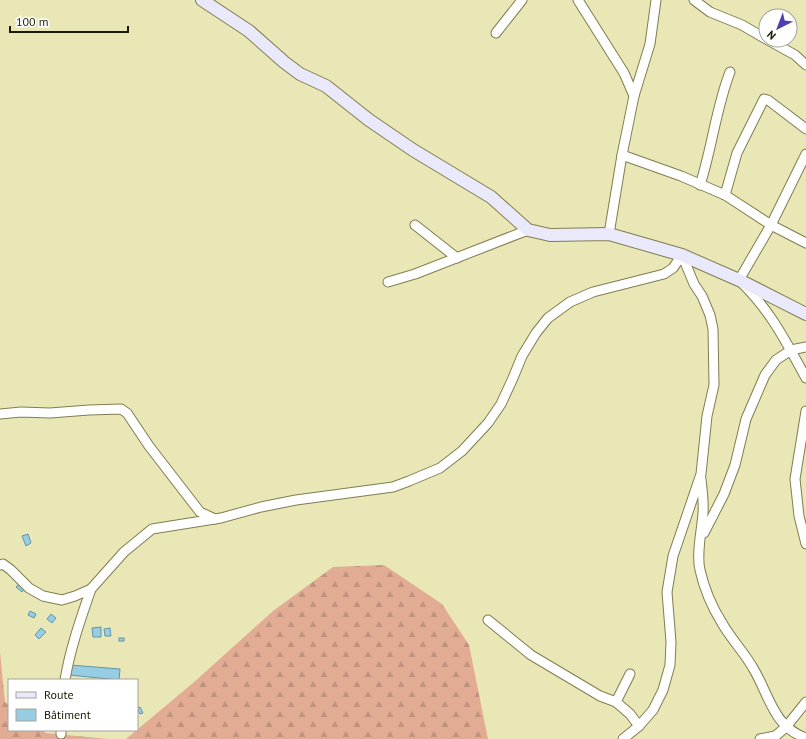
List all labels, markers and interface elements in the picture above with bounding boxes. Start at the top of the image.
scale bar [10,8,128,34]
north arrow [758,8,798,48]
text: 100 m [16,14,49,29]
text: N [764,28,779,43]
legend [8,679,138,731]
text: Route [44,687,74,702]
text: Bâtiment [44,707,91,722]

